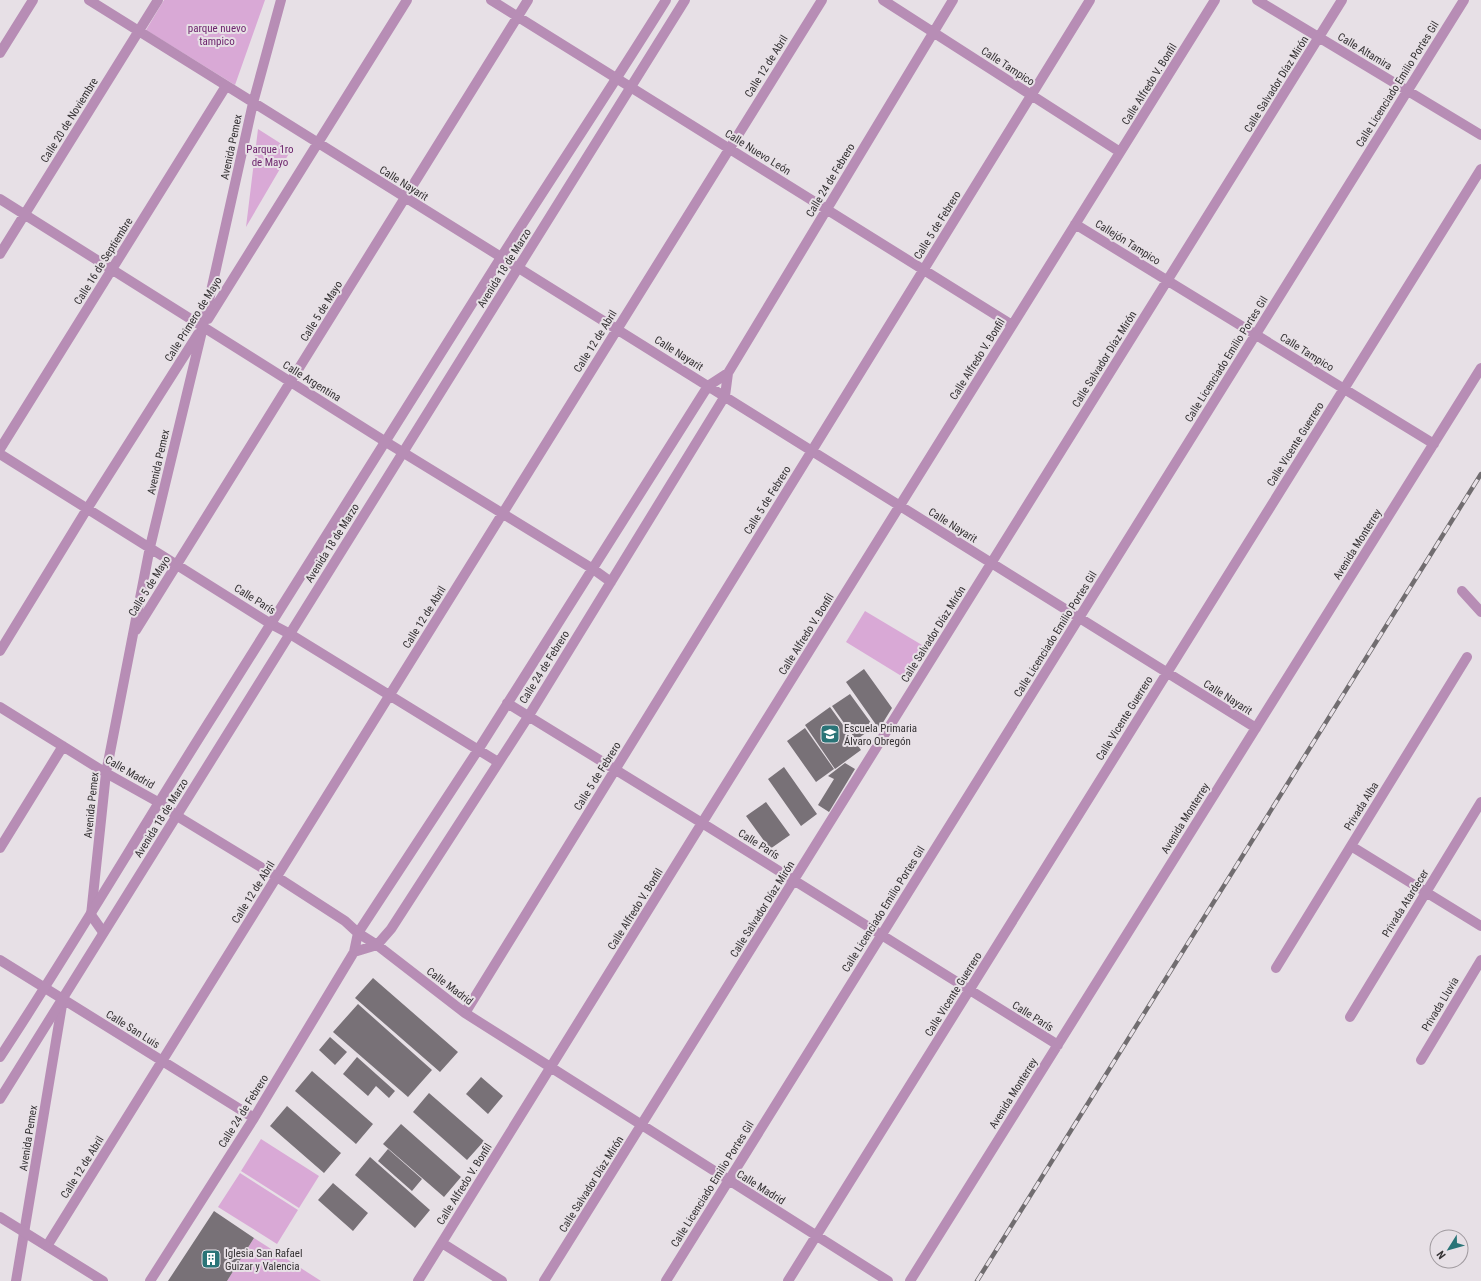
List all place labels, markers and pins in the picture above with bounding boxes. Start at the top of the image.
place label: Escuela Primaria Álvaro Obregón [844,722,917,748]
school or university icon: Escuela Primaria Álvaro Obregón [819,723,841,745]
place label: Iglesia San Rafael Guizar y Valencia [225,1247,303,1273]
building icon: Iglesia San Rafael Guizar y Valencia [200,1248,222,1270]

